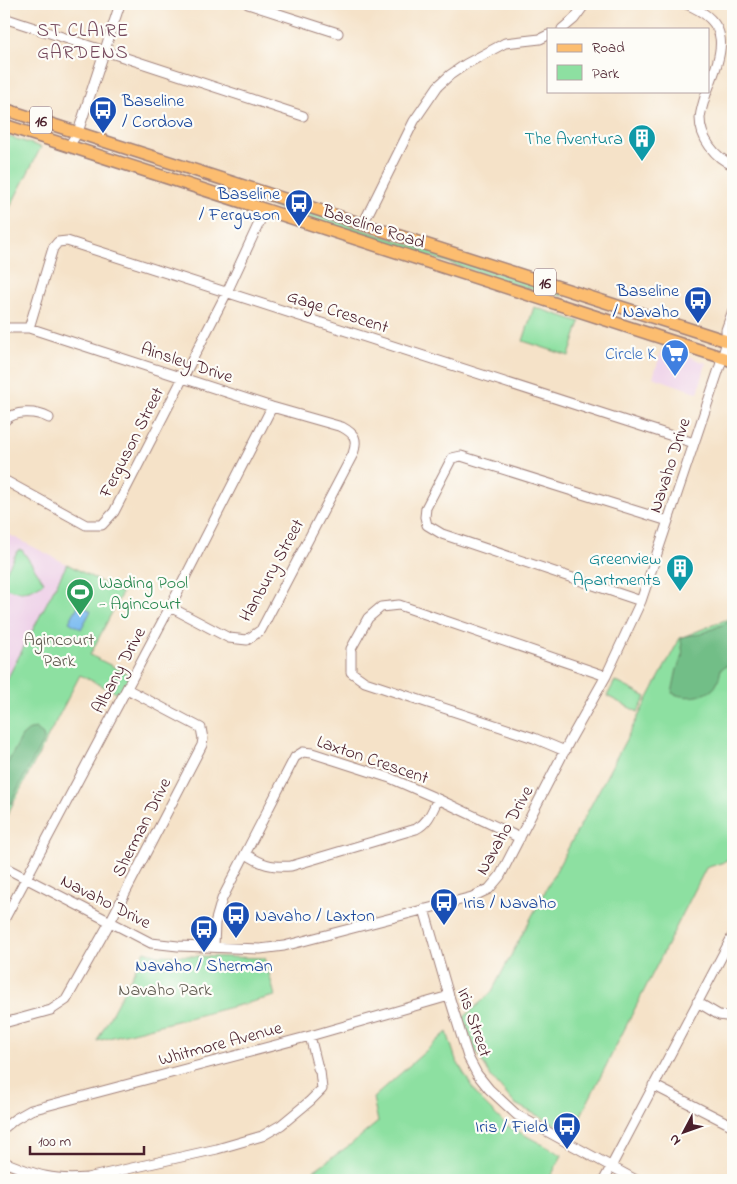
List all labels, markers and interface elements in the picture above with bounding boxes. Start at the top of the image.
district label: ST CLAIRE GARDENS [37,18,129,67]
legend [547,28,710,92]
text: Road [592,37,625,59]
text: Park [592,63,620,85]
place label: Baseline / Cordova [121,89,193,136]
bus stop icon: Baseline / Cordova [88,95,118,134]
road number: 16 [30,106,52,134]
building icon: The Aventura [627,123,657,162]
place label: The Aventura [524,127,623,153]
place label: Baseline / Ferguson [199,182,281,230]
bus stop icon: Baseline / Ferguson [284,188,314,227]
street label: Baseline Road [318,199,428,257]
road number: 16 [534,268,556,296]
place label: Baseline / Navaho [612,279,680,326]
street label: Gage Crescent [283,284,391,342]
bus stop icon: Baseline / Navaho [683,285,713,324]
street label: Ainsley Drive [137,337,237,391]
supermarket icon: Circle K [660,338,690,377]
place label: Circle K [605,342,656,368]
street label: Ferguson Street [93,383,173,504]
street label: Navaho Drive [643,414,699,516]
street label: Hanbury Street [234,515,312,627]
place label: Greenview Apartments [573,547,661,594]
building icon: Greenview Apartments [665,553,695,592]
place label: Wading Pool - Agincourt [99,571,188,619]
sports icon: Wading Pool - Agincourt [65,577,95,616]
street label: Albany Drive [86,622,154,719]
park label: Agincourt Park [24,628,94,675]
street label: Laxton Crescent [313,730,432,792]
street label: Sherman Drive [107,773,179,882]
street label: Navaho Drive [470,781,541,880]
street label: Navaho Drive [55,869,156,937]
bus stop icon: Iris / Navaho [429,887,459,926]
place label: Iris / Navaho [463,891,556,917]
bus stop icon: Navaho / Laxton [221,900,251,939]
place label: Navaho / Laxton [255,904,375,930]
bus stop icon: Navaho / Sherman [189,914,219,953]
place label: Navaho / Sherman [135,954,273,980]
park label: Navaho Park [118,978,212,1004]
street label: Iris Street [449,984,497,1061]
street label: Whitmore Avenue [156,1016,286,1074]
north arrow [660,1106,710,1156]
bus stop icon: Iris / Field [552,1111,582,1150]
place label: Iris / Field [475,1115,548,1141]
scale bar [30,1124,144,1156]
text: N [664,1129,686,1150]
text: 100 m [38,1131,71,1153]

